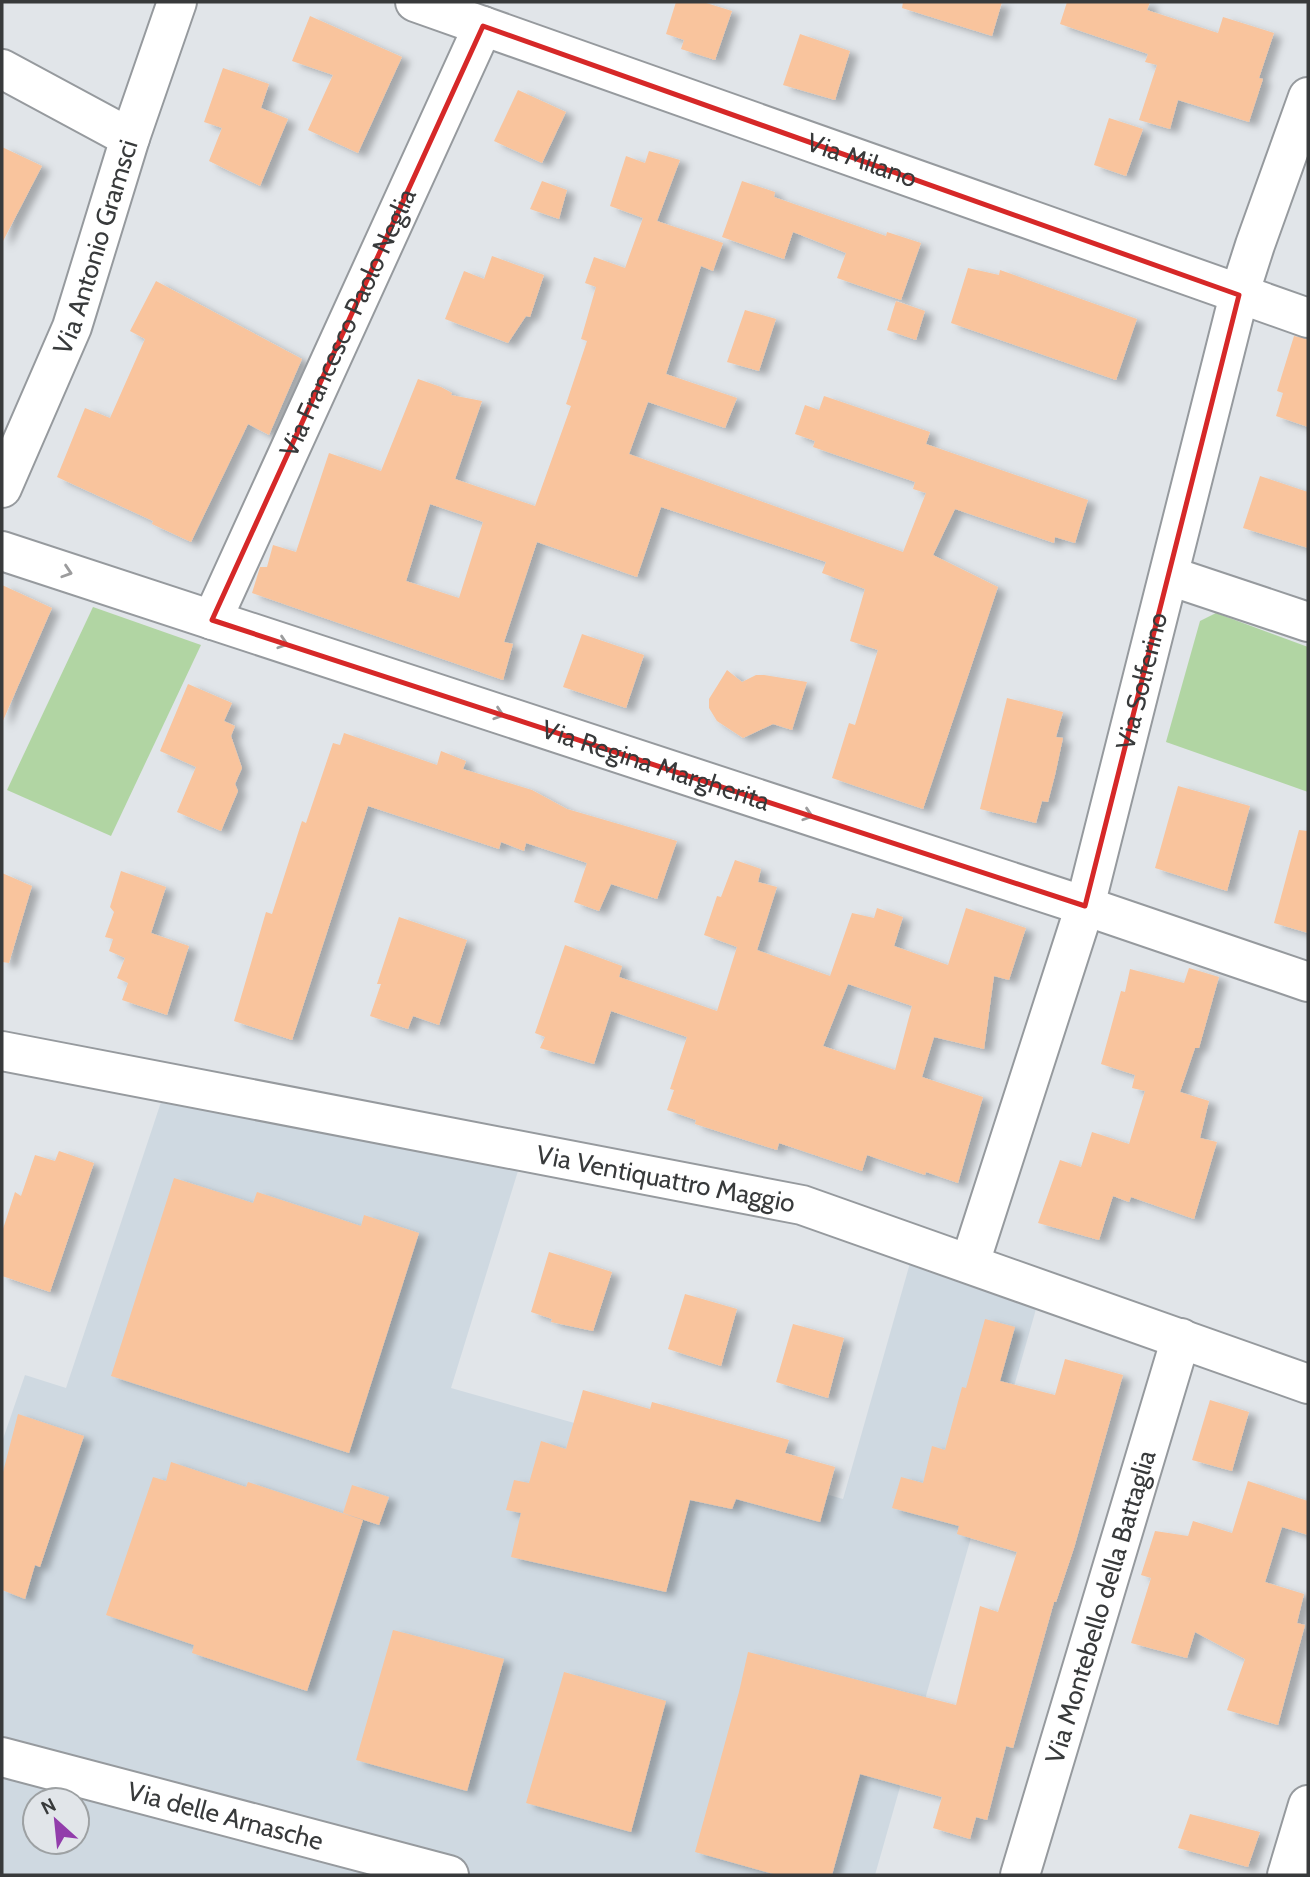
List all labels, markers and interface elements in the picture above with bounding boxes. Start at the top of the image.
street label: Via Milano [802,126,921,194]
street label: Via Antonio Gramsci [46,136,145,359]
street label: Via Francesco Paolo Neglia [273,183,423,462]
one-way arrow [60,564,72,579]
street label: Via Solferino [1109,609,1174,753]
one-way arrow [276,635,288,649]
one-way arrow [492,706,505,720]
street label: Via Regina Margherita [538,713,774,818]
one-way arrow [802,807,814,822]
street label: Via Ventiquattro Maggio [534,1138,798,1219]
street label: Via Montebello della Battaglia [1038,1446,1163,1767]
street label: Via delle Arnasche [124,1775,327,1857]
north arrow [21,1786,91,1856]
text: N [37,1793,60,1820]

